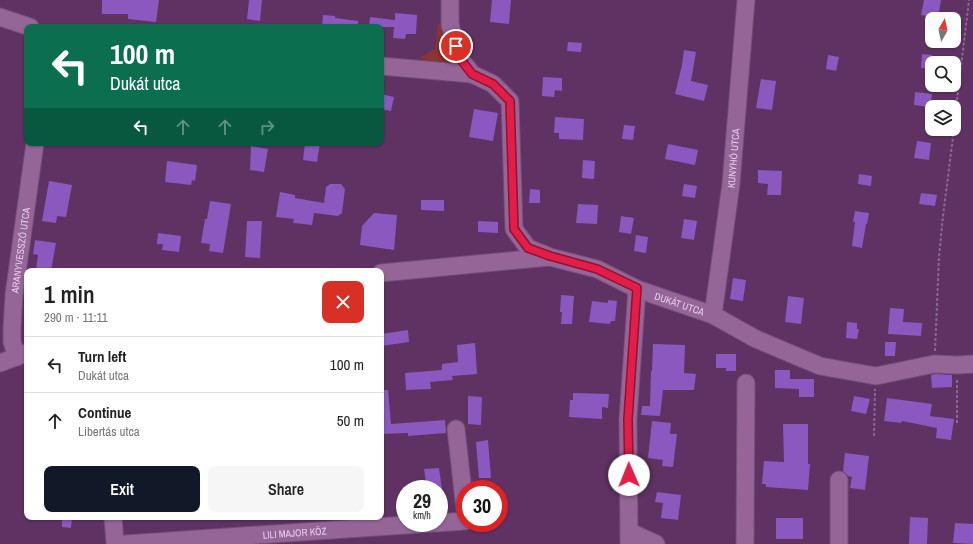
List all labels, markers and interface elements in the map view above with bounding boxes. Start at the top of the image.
north arrow [925,12,961,48]
map controls [925,12,961,136]
pin [439,29,473,63]
text: 100 m [110,35,175,73]
icon: arrive [445,35,467,57]
icon: left [44,40,96,92]
button: search [925,56,961,92]
text: Dukát utca [110,71,181,96]
button: layers [925,100,961,136]
icon: left [130,116,152,138]
icon: ahead [172,116,194,138]
icon: ahead [214,116,236,138]
icon: right [256,116,278,138]
street label: KUNYHÓ UTCA [724,127,742,189]
street label: ARANYVESSZŐ UTCA [8,206,33,295]
text: 1 min [44,278,95,310]
button: close [322,281,364,323]
street label: DUKÁT UTCA [653,289,707,318]
text: 290 m · 11:11 [44,309,108,326]
text: Turn left [78,346,126,367]
icon: left [44,354,66,376]
text: 100 m [330,354,364,375]
text: Dukát utca [78,367,129,384]
text: Continue [78,402,131,423]
icon: ahead [44,410,66,432]
text: 50 m [337,410,364,431]
text: Libertás utca [78,423,140,440]
position arrow [608,454,650,496]
button: Exit [44,466,200,512]
button: Share [208,466,364,512]
speed limit sign: 30 [456,480,508,532]
text: 29 [413,487,431,514]
text: km/h [413,509,431,522]
street label: LILI MAJOR KÖZ [262,524,327,541]

